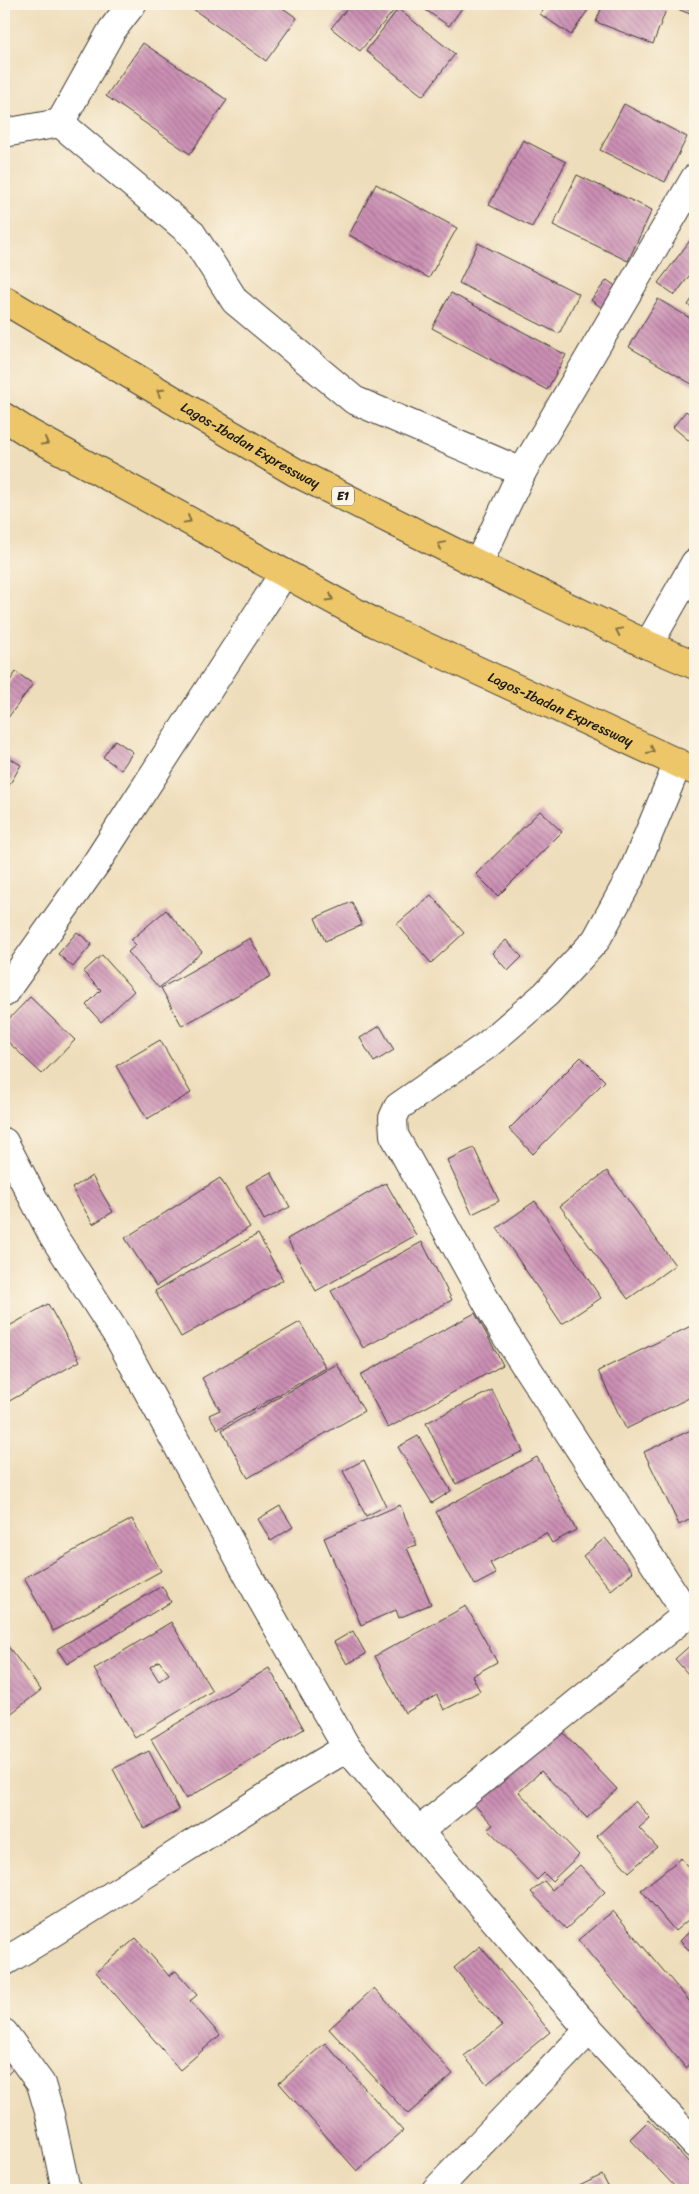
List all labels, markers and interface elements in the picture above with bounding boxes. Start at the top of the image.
one-way arrow [157,389,166,399]
street label: Lagos-Ibadan Expressway [176,395,325,496]
one-way arrow [40,436,49,446]
road number: E1 [332,486,354,506]
one-way arrow [183,514,192,524]
one-way arrow [437,541,446,551]
one-way arrow [325,592,334,602]
one-way arrow [615,627,624,638]
street label: Lagos-Ibadan Expressway [484,664,638,754]
one-way arrow [646,744,655,755]

